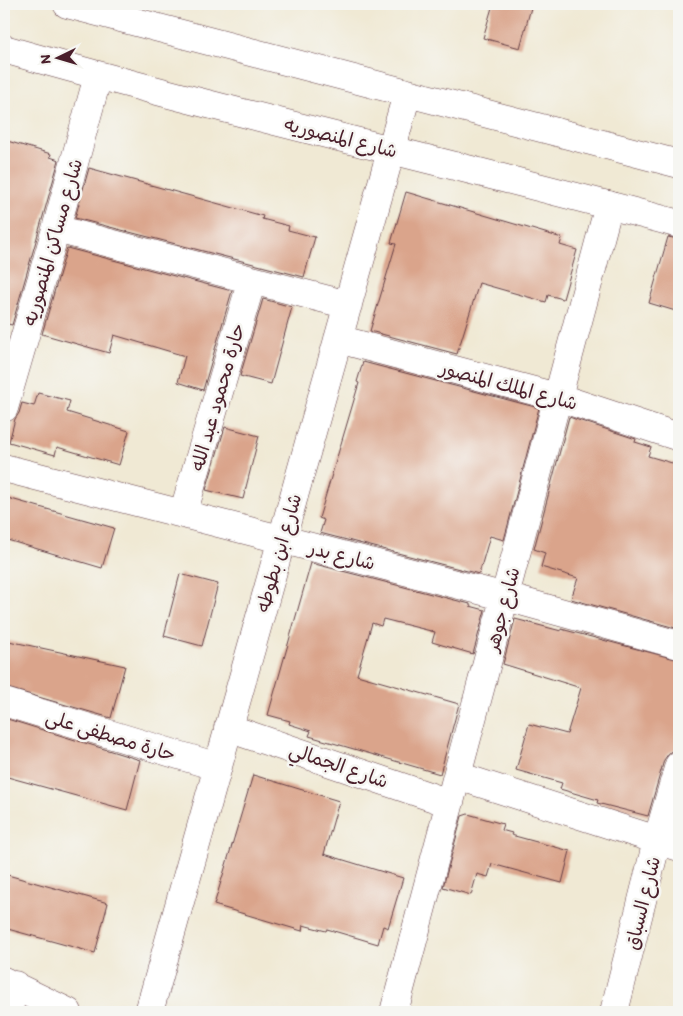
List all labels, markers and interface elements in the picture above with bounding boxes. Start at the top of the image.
north arrow [32,32,82,82]
text: N [37,54,54,65]
street label: شارع المنصوريه [282,112,400,165]
street label: شارع مساكن المنصوريه [18,156,89,329]
street label: حارة محمود عبد الله [185,321,250,474]
street label: شارع الملك المنصور [435,356,580,417]
street label: شارع ابن بطوطه [251,491,308,616]
street label: شارع بدر [304,536,378,577]
street label: شارع جوهر [480,564,527,656]
street label: حارة مصطفى على [43,705,179,767]
street label: شارع الجمالي [285,738,391,798]
street label: شارع السباق [620,854,667,953]

